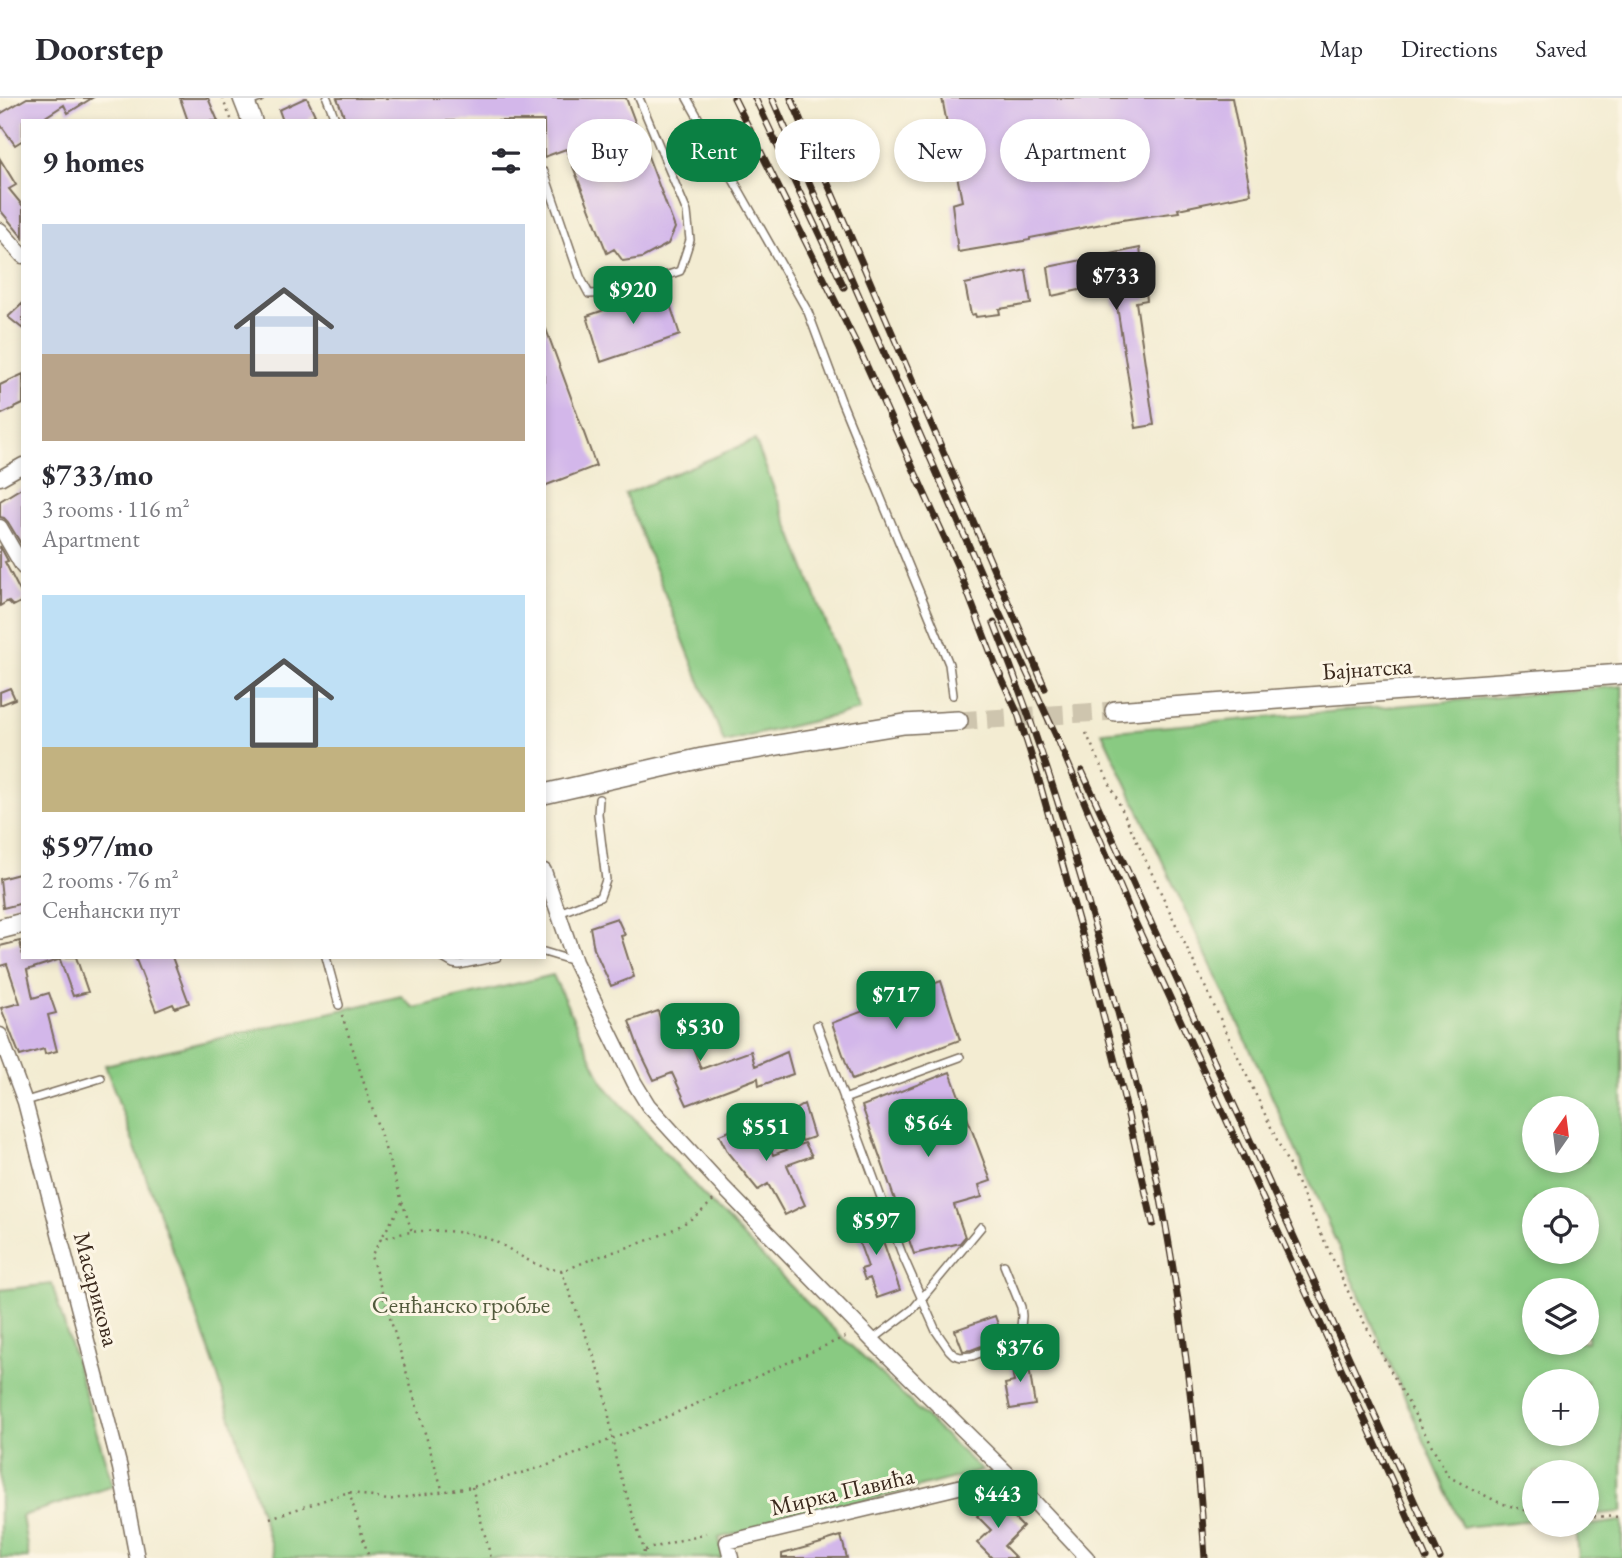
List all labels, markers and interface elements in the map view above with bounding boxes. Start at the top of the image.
text: Doorstep [35,27,163,70]
text: Map [1320,33,1363,64]
text: Directions [1401,33,1498,64]
text: Saved [1536,33,1587,64]
chip: Buy [567,119,652,182]
chip: Rent [666,119,761,182]
chip: Filters [775,119,880,182]
chip: New [894,119,986,182]
chip: Apartment [1000,119,1150,182]
text: 9 homes [42,142,144,181]
icon: filters [487,142,525,180]
pin: $733 [1075,252,1157,312]
text: $733 [1092,260,1140,290]
pin: $920 [592,266,674,326]
icon: home [221,269,347,395]
text: $920 [609,274,657,304]
text: $733/mo [42,455,153,494]
text: 3 rooms · 116 m² [42,494,190,524]
text: Apartment [42,524,140,554]
icon: home [221,640,347,766]
street label: Бајнатска [1321,649,1414,687]
text: $597/mo [42,826,153,865]
text: 2 rooms · 76 m² [42,865,179,895]
text: Сенћански пут [42,895,180,925]
pin: $717 [855,972,937,1031]
text: $717 [872,979,920,1009]
pin: $530 [659,1004,741,1063]
text: $530 [676,1011,724,1041]
north arrow [1522,1096,1600,1172]
map controls [1522,1096,1599,1537]
pin: $564 [887,1100,969,1159]
pin: $551 [725,1104,807,1163]
text: $564 [904,1107,952,1137]
text: $551 [742,1111,790,1141]
button: locate [1522,1187,1599,1264]
pin: $597 [835,1198,917,1257]
text: $597 [852,1205,900,1235]
street label: Масарикова [67,1228,127,1350]
button: layers [1522,1278,1599,1355]
park label: Сенћанско гробље [372,1289,550,1320]
pin: $376 [979,1324,1061,1384]
text: $376 [996,1332,1044,1362]
button: + [1522,1369,1599,1446]
street label: Мирка Павића [767,1459,917,1523]
button: − [1522,1460,1599,1537]
pin: $443 [957,1470,1039,1530]
text: $443 [974,1478,1022,1508]

